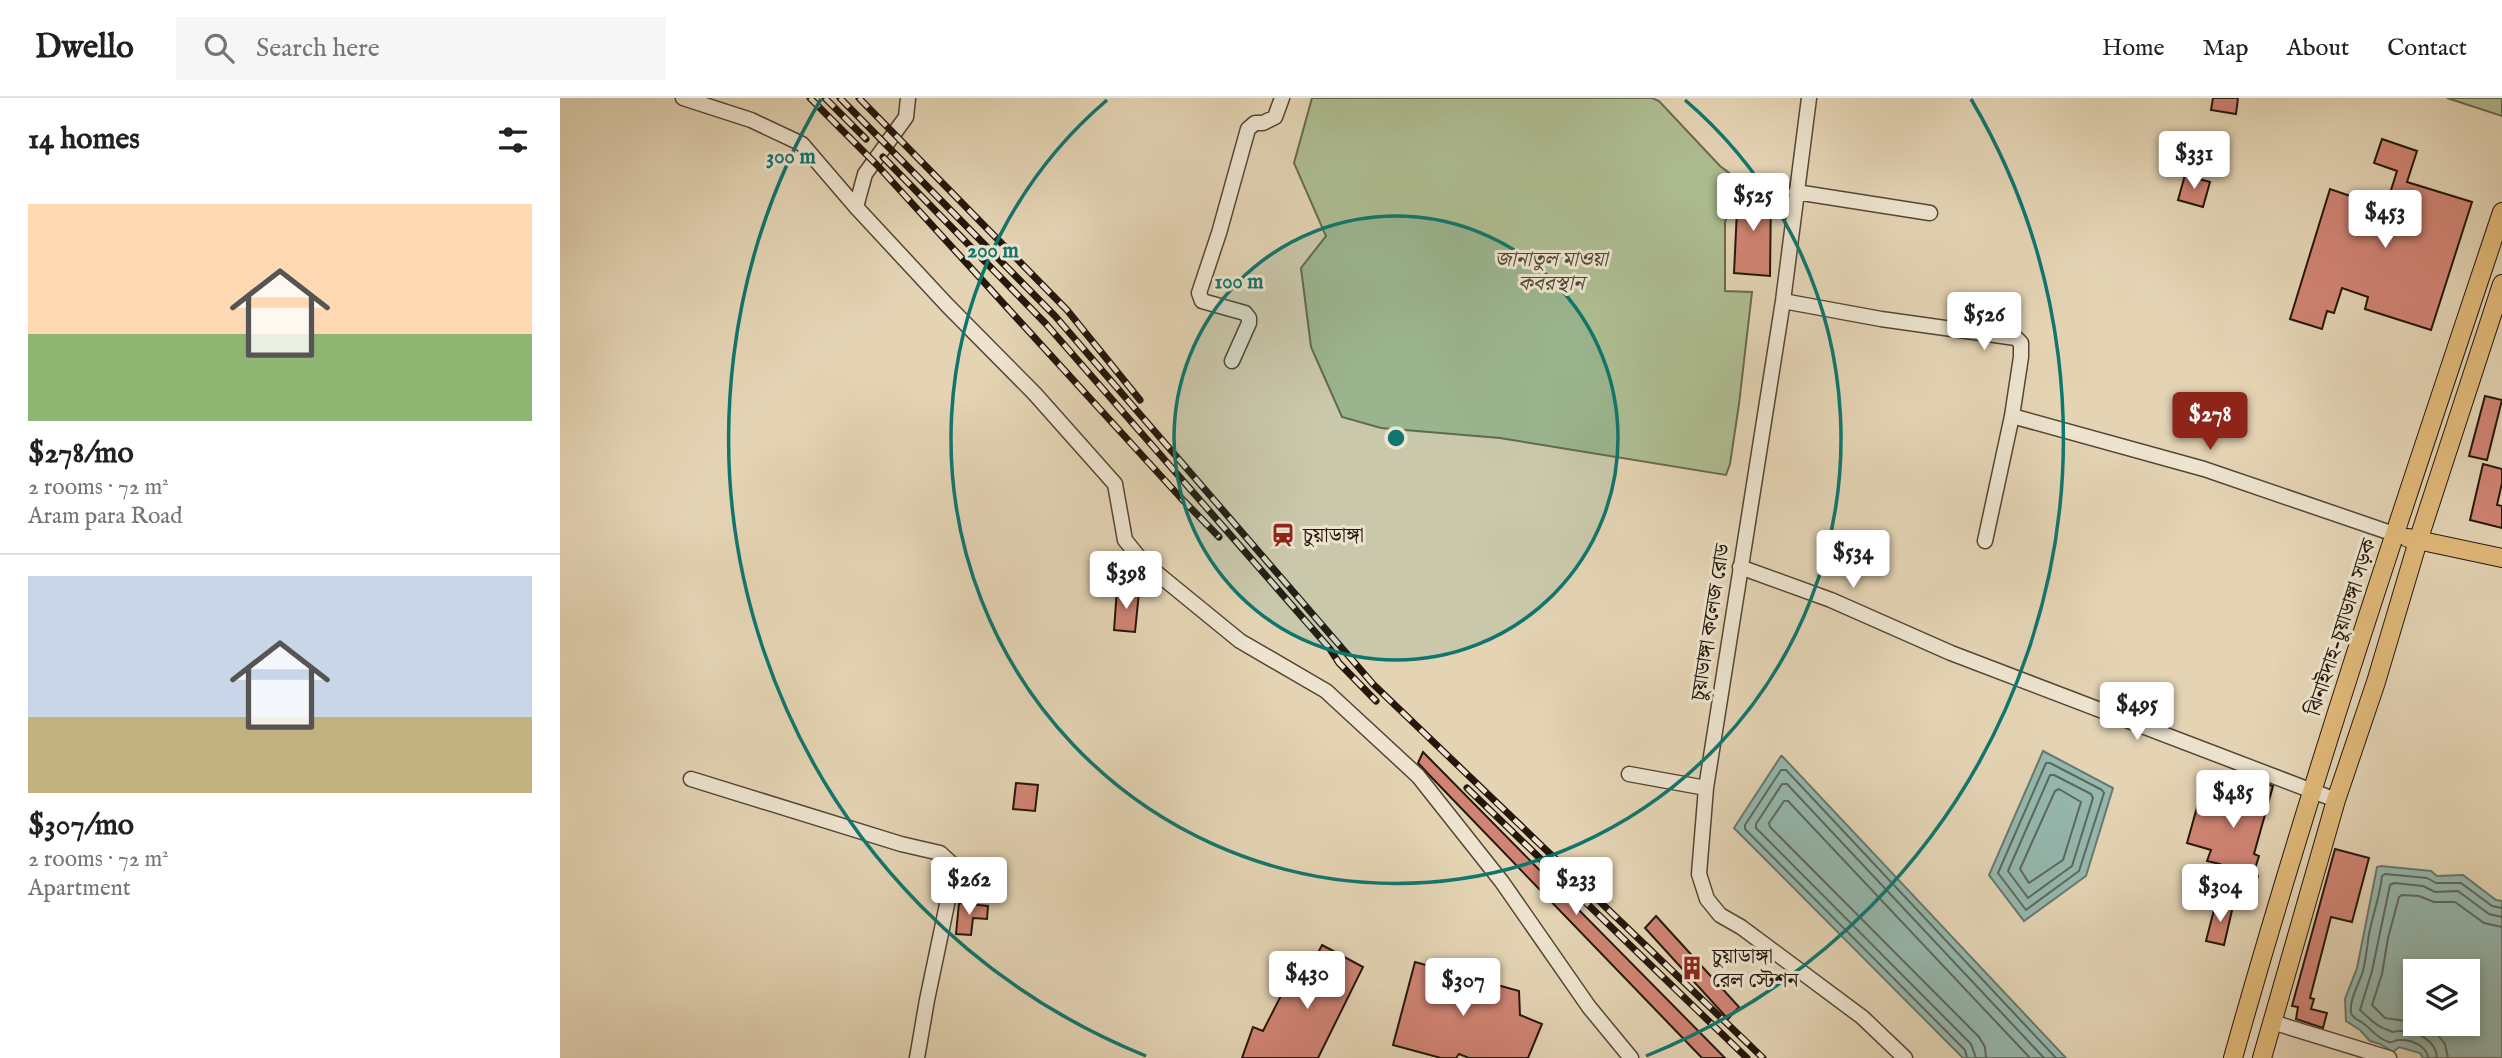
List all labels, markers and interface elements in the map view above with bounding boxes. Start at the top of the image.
search box [176,17,666,80]
text: Dwello [35,27,134,69]
icon: search [200,29,238,67]
text: Search here [256,32,380,65]
text: Home [2102,33,2165,64]
text: Map [2203,33,2249,64]
text: About [2287,33,2349,64]
text: Contact [2387,33,2467,64]
text: 14 homes [28,121,140,159]
icon: filters [494,121,532,159]
pin: $331 [2153,132,2235,191]
text: $331 [2175,139,2213,168]
text: 300 m [766,144,816,171]
pin: $525 [1712,174,1794,233]
text: $525 [1733,181,1773,210]
pin: $453 [2344,190,2426,250]
text: $453 [2365,198,2405,227]
text: 200 m [967,238,1019,265]
park label: জানাতুল মাওয়া কবরস্থান [1495,247,1610,298]
icon: home [217,250,343,376]
text: 100 m [1214,269,1264,296]
pin: $526 [1943,292,2025,352]
text: $526 [1963,300,2005,329]
pin: $278 [2169,392,2251,452]
text: $278 [2188,400,2232,429]
centre of rings [1384,426,1408,450]
text: $278/mo [28,435,134,473]
text: 2 rooms · 72 m² [28,473,169,502]
text: Aram para Road [28,502,183,531]
station icon: চুয়াডাঙ্গা [1269,521,1297,549]
place label: চুয়াডাঙ্গা [1302,523,1364,550]
pin: $534 [1812,531,1894,590]
street label: ঝিনাইদাহ-চুয়াডাঙ্গা সড়ক [2301,534,2384,720]
text: $534 [1833,538,1873,567]
street label: চুয়াডাঙ্গা কলেজ রোড [1686,541,1737,704]
pin: $398 [1085,552,1167,611]
text: $398 [1106,559,1146,588]
icon: home [217,622,343,748]
pin: $495 [2096,682,2178,742]
text: $495 [2116,690,2158,719]
pin: $485 [2192,770,2274,830]
text: $485 [2212,778,2254,807]
text: $307/mo [28,807,134,845]
text: 2 rooms · 72 m² [28,845,169,874]
pin: $262 [928,858,1010,917]
pin: $233 [1535,858,1617,917]
pin: $304 [2179,864,2261,924]
text: $262 [947,865,991,894]
text: $233 [1556,865,1596,894]
text: $304 [2198,872,2242,901]
text: Apartment [28,874,131,903]
place label: চুয়াডাঙ্গা রেল স্টেশন [1711,944,1800,995]
pin: $430 [1266,951,1348,1011]
building icon: চুয়াডাঙ্গা রেল স্টেশন [1678,954,1706,982]
pin: $307 [1422,958,1504,1018]
text: $430 [1285,959,1329,988]
map controls [2403,959,2480,1036]
button: layers [2403,959,2480,1036]
text: $307 [1441,966,1485,995]

